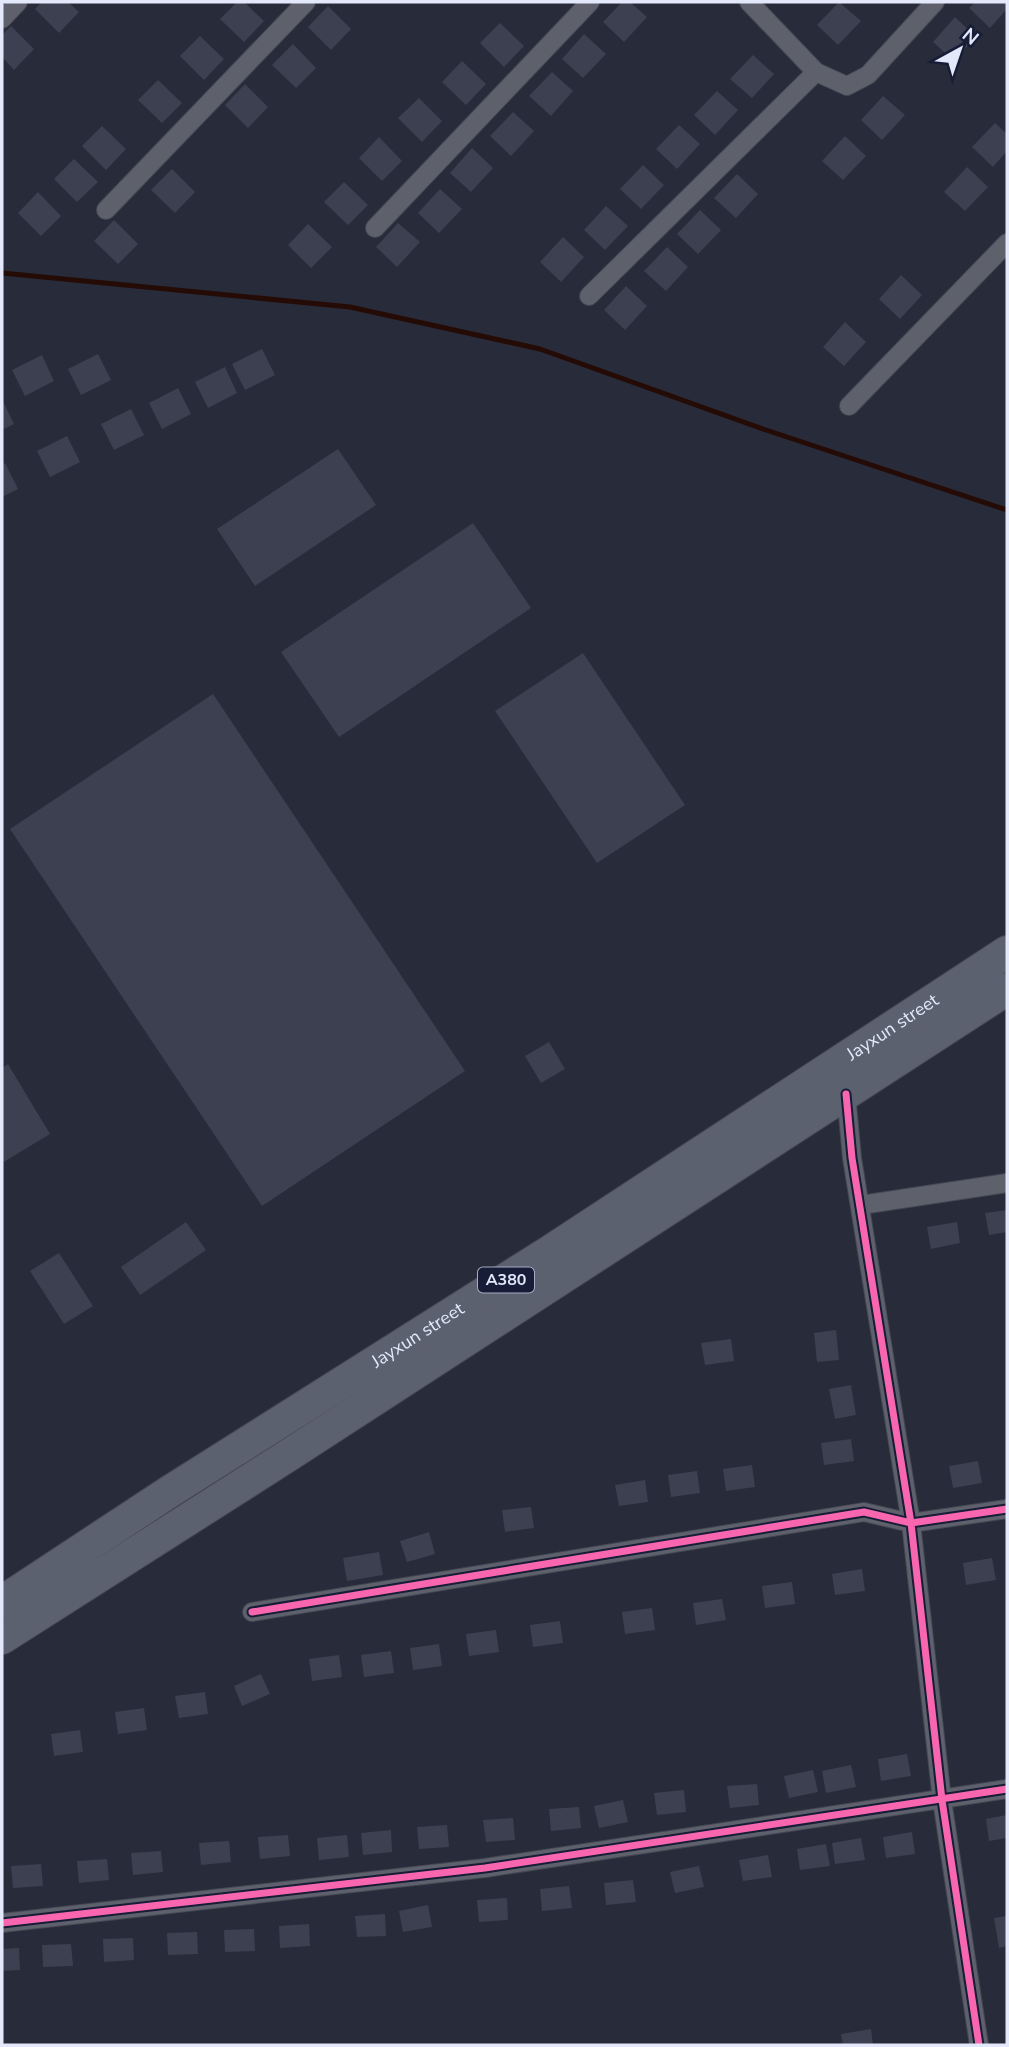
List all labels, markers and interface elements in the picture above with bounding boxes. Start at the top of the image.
north arrow [925,14,995,84]
text: N [956,22,984,51]
street label: Jayxun street [841,988,944,1067]
road number: A380 [478,1268,534,1292]
street label: Jayxun street [366,1296,469,1374]

